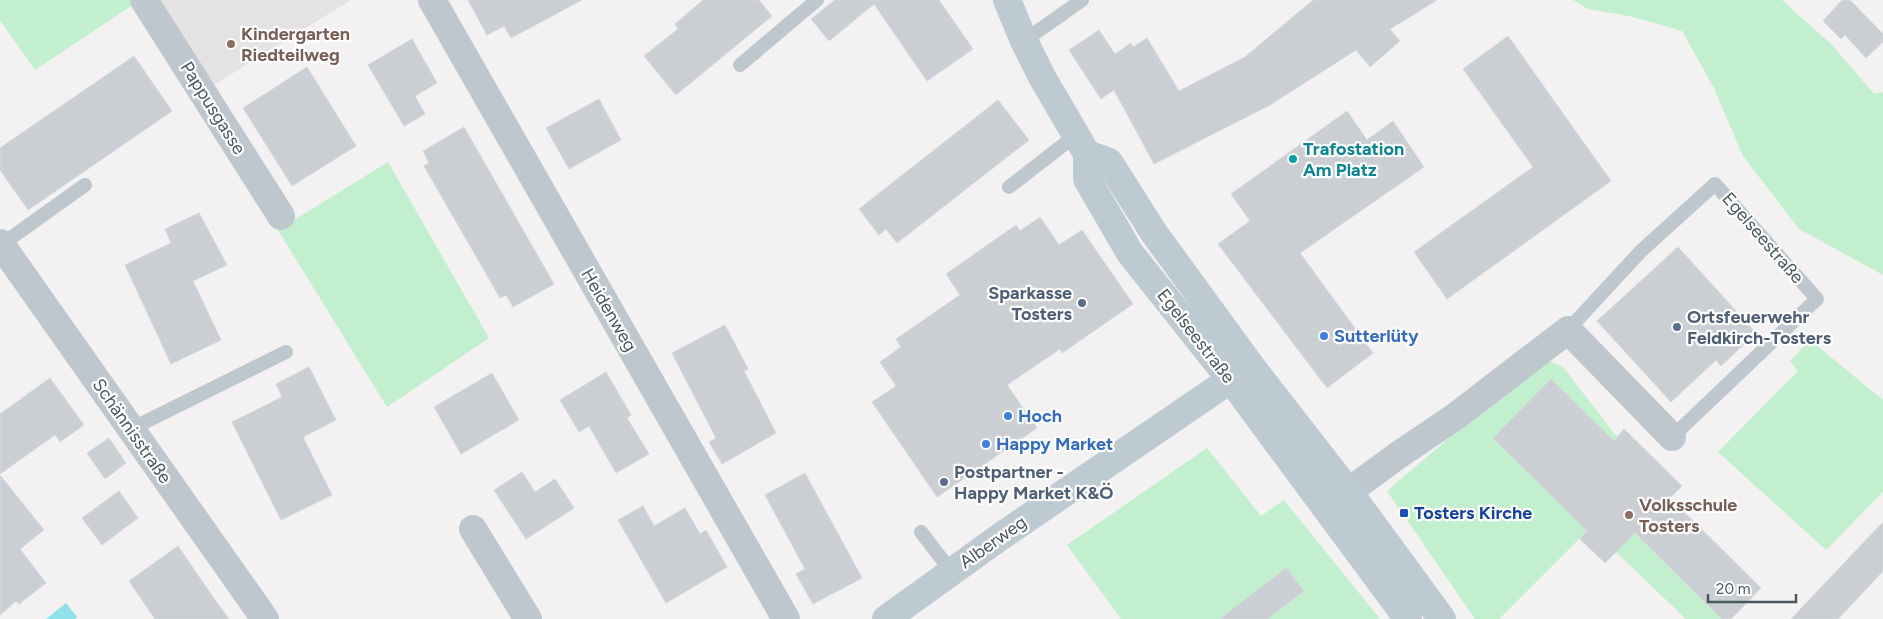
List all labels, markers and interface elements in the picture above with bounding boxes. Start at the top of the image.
place label: Kindergarten Riedteilweg [241,23,350,66]
marker: Kindergarten Riedteilweg [225,38,237,50]
street label: Pappusgasse [176,57,250,159]
place label: Trafostation Am Platz [1303,138,1404,181]
marker: Trafostation Am Platz [1287,153,1299,165]
street label: Egelseestraße [1717,188,1809,288]
street label: Heidenweg [576,265,642,355]
place label: Sparkasse Tosters [988,282,1073,325]
street label: Egelseestraße [1152,285,1240,388]
marker: Sparkasse Tosters [1076,297,1088,309]
place label: Ortsfeuerwehr Feldkirch-Tosters [1687,306,1832,349]
marker: Ortsfeuerwehr Feldkirch-Tosters [1671,321,1683,333]
place label: Sutterlüty [1334,325,1419,347]
marker: Sutterlüty [1318,330,1330,342]
street label: Schännisstraße [88,374,176,488]
place label: Hoch [1018,405,1062,427]
marker: Hoch [1002,410,1014,422]
place label: Happy Market [996,433,1113,455]
marker: Happy Market [980,438,992,450]
place label: Postpartner - Happy Market K&Ö [954,461,1113,504]
marker: Postpartner - Happy Market K&Ö [938,476,950,488]
place label: Volksschule Tosters [1639,494,1737,537]
place label: Tosters Kirche [1414,502,1532,524]
marker: Tosters Kirche [1398,507,1410,519]
marker: Volksschule Tosters [1623,509,1635,521]
street label: Alberweg [955,511,1031,573]
scale bar [1708,572,1796,604]
text: 20 m [1716,580,1750,598]

